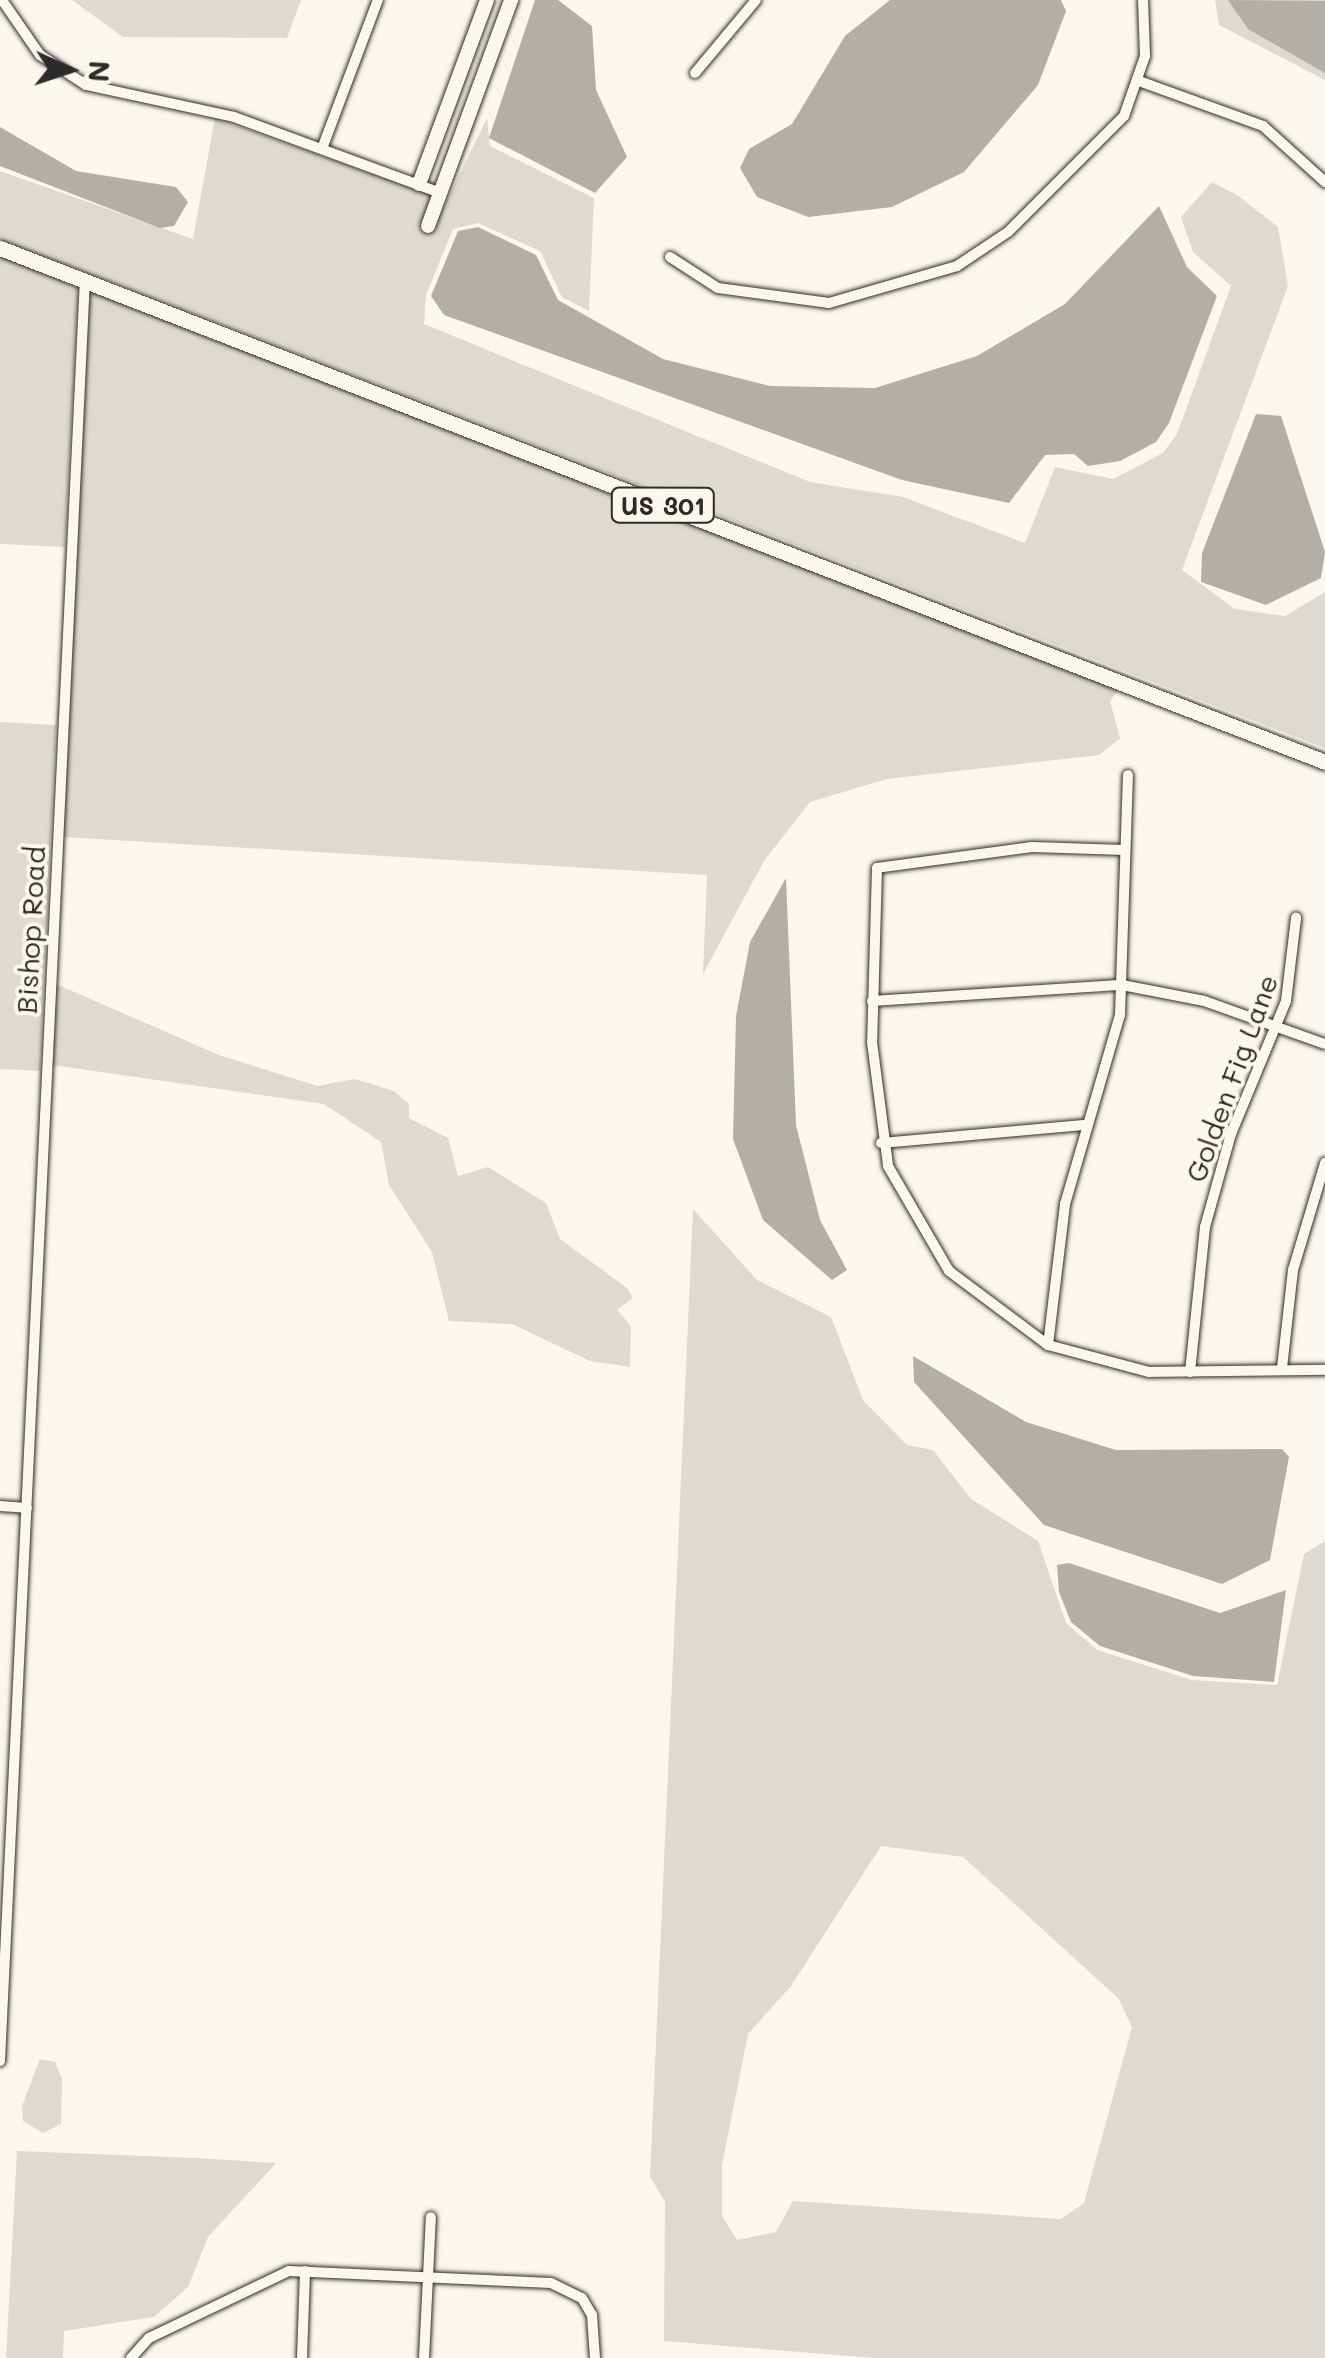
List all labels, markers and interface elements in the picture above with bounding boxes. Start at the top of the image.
north arrow [20,20,120,120]
text: N [81,60,118,83]
road number: US 301 [610,485,716,525]
street label: Bishop Road [9,845,51,1015]
street label: Golden Fig Lane [1178,970,1284,1186]

